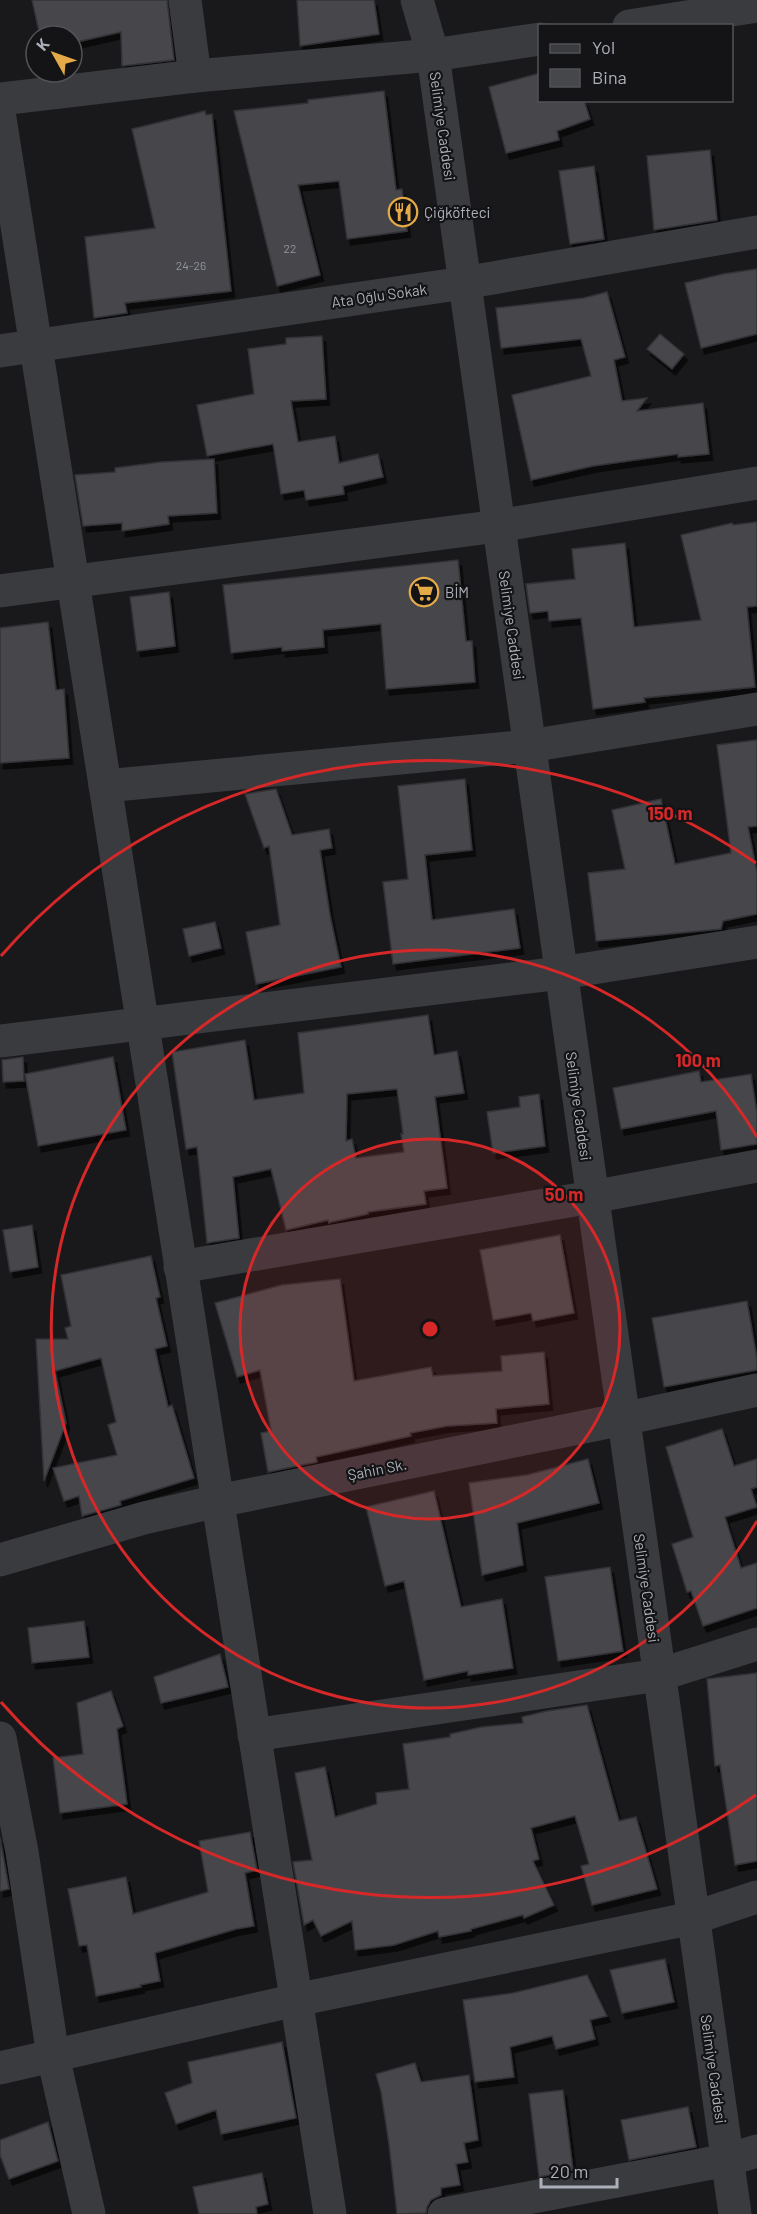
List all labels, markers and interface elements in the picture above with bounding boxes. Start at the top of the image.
north arrow [24,24,84,84]
legend [538,24,733,102]
text: K [32,34,53,54]
text: Yol [592,36,615,58]
text: Bina [592,66,627,88]
street label: Selimiye Caddesi [426,70,460,182]
restaurant icon: Çiğköfteci [387,196,419,228]
place label: Çiğköfteci [424,203,490,221]
house number: 22 [284,241,296,255]
house number: 24-26 [176,258,206,272]
street label: Ata Oğlu Sokak [330,279,428,311]
street label: Selimiye Caddesi [495,569,529,681]
supermarket icon: BİM [408,576,440,608]
place label: BİM [445,583,469,601]
text: 150 m [648,802,692,824]
text: 100 m [675,1049,721,1071]
street label: Selimiye Caddesi [562,1050,596,1162]
text: 50 m [545,1183,583,1205]
centre of rings [420,1319,440,1339]
street label: Şahin Sk. [346,1454,408,1484]
street label: Selimiye Caddesi [630,1532,664,1644]
street label: Selimiye Caddesi [697,2013,731,2125]
scale bar [541,2151,618,2189]
text: 20 m [550,2160,588,2182]

